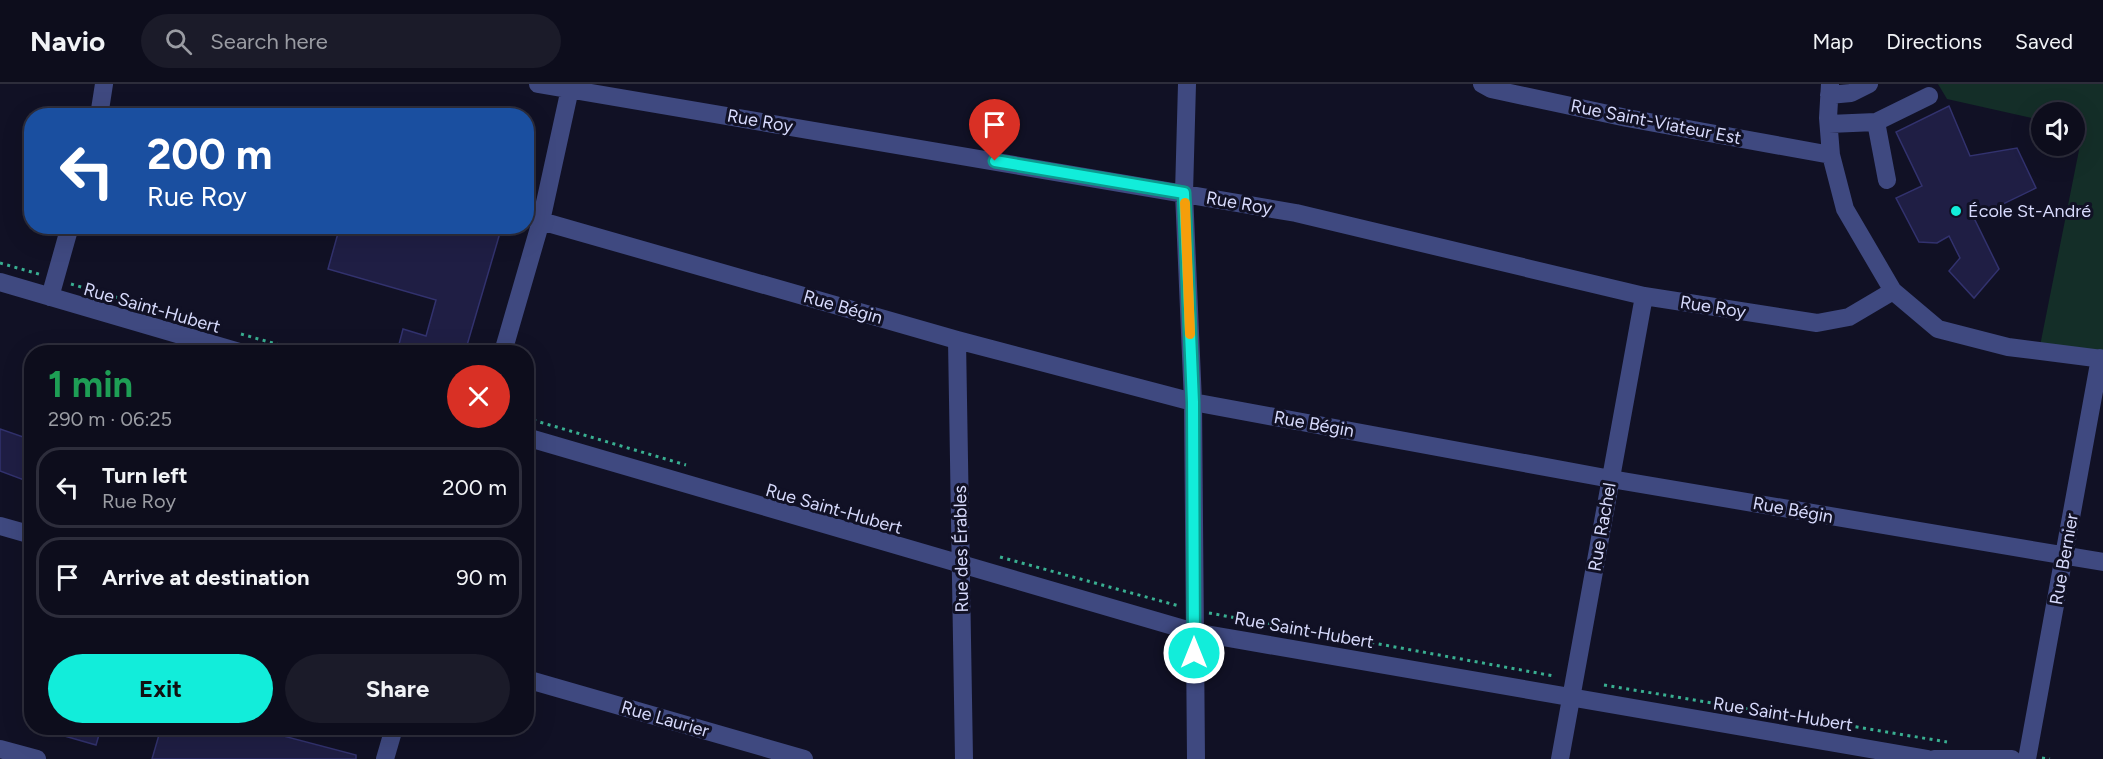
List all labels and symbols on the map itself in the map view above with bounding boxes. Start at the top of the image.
street label: Rue Saint-Viateur Est [1569,95,1743,149]
pin [969,99,1020,161]
street label: Rue Roy [725,104,795,138]
street label: Rue Roy [1204,186,1274,220]
place label: École St-André [1968,200,2091,222]
marker: École St-André [1949,204,1963,218]
street label: Rue Saint-Hubert [81,278,223,338]
street label: Rue Bégin [801,285,885,329]
street label: Rue Roy [1678,291,1748,323]
street label: Rue Bégin [1272,406,1356,442]
street label: Rue Saint-Hubert [763,479,905,539]
street label: Rue Rachel [1583,481,1621,573]
street label: Rue des Érables [949,485,973,613]
street label: Rue Bégin [1751,492,1835,528]
street label: Rue Bernier [2045,511,2083,607]
street label: Rue Saint-Hubert [1233,607,1376,653]
position arrow [1162,621,1226,685]
street label: Rue Saint-Hubert [1712,692,1855,736]
street label: Rue Laurier [619,696,711,742]

